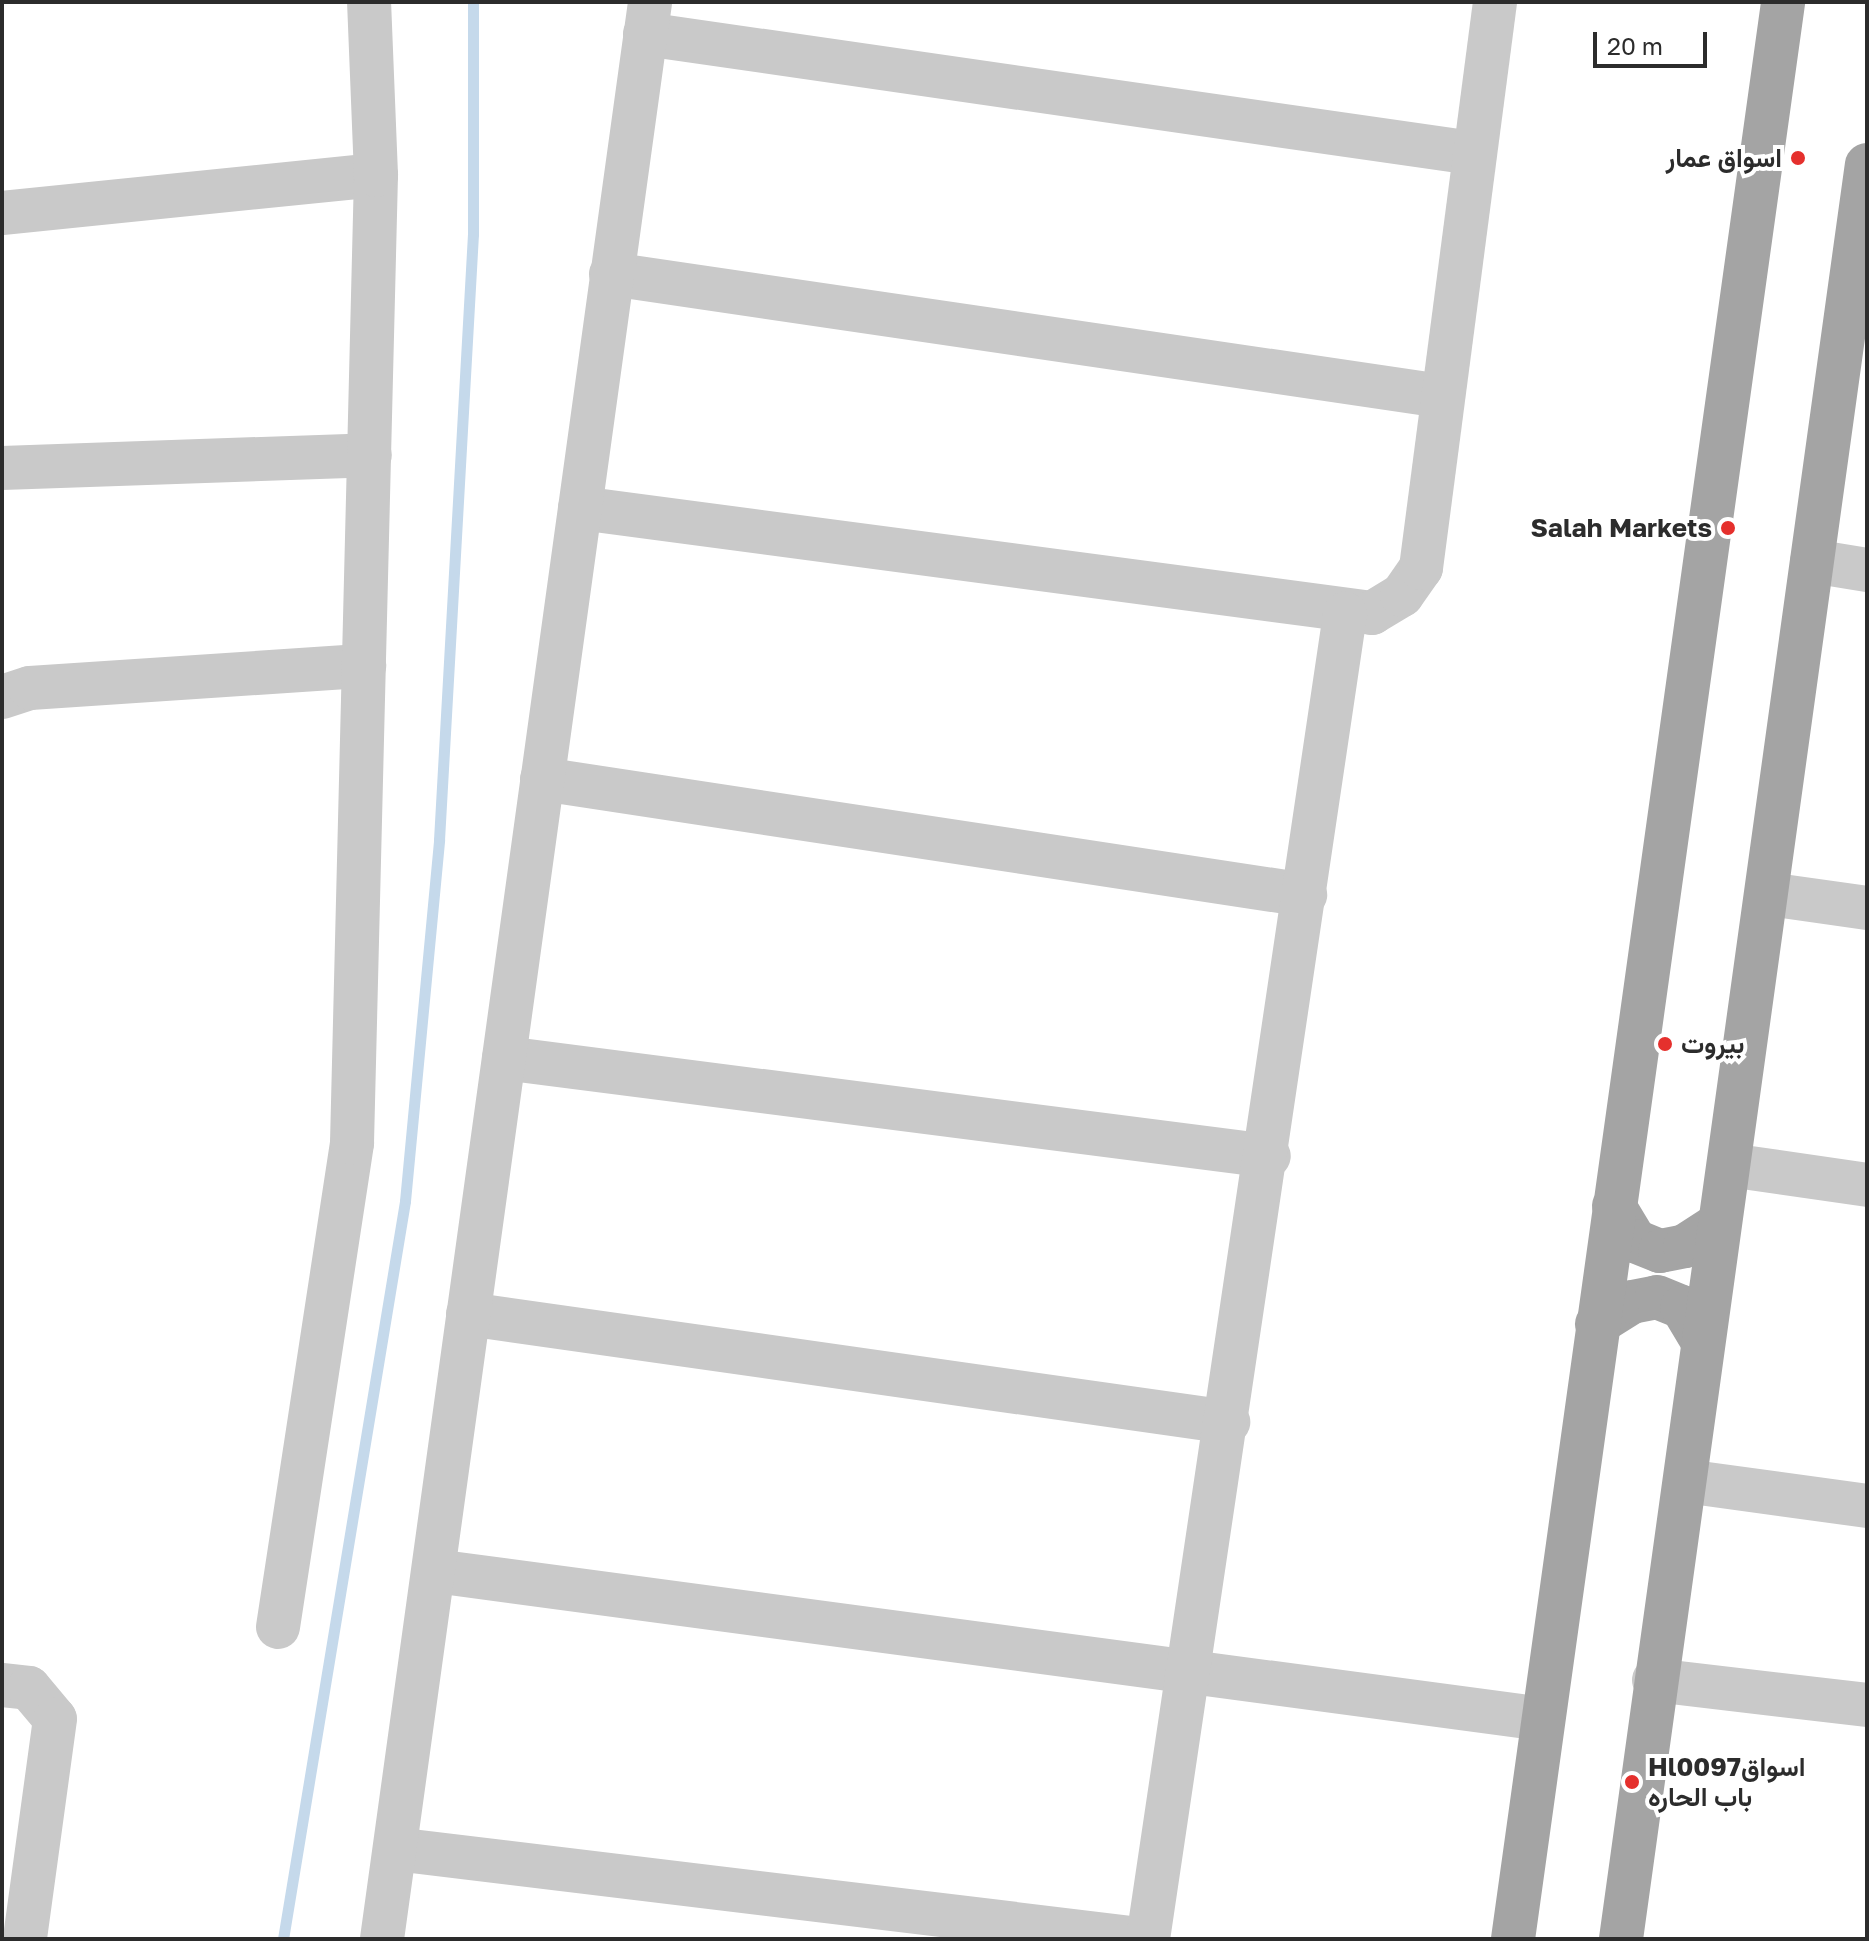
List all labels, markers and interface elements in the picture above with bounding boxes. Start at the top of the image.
scale bar [1597,16,1711,66]
text: 20 m [1607,31,1663,60]
place label: اسواق عمار [1666,142,1782,174]
marker: اسواق عمار [1789,149,1807,167]
place label: Salah Markets [1530,512,1712,544]
marker: Salah Markets [1719,519,1737,537]
place label: بيروت [1681,1028,1745,1060]
marker: بيروت [1656,1035,1674,1053]
place label: Hl0097اسواق باب الحاره [1648,1751,1805,1812]
marker: Hl0097اسواق باب الحاره [1623,1773,1641,1791]

